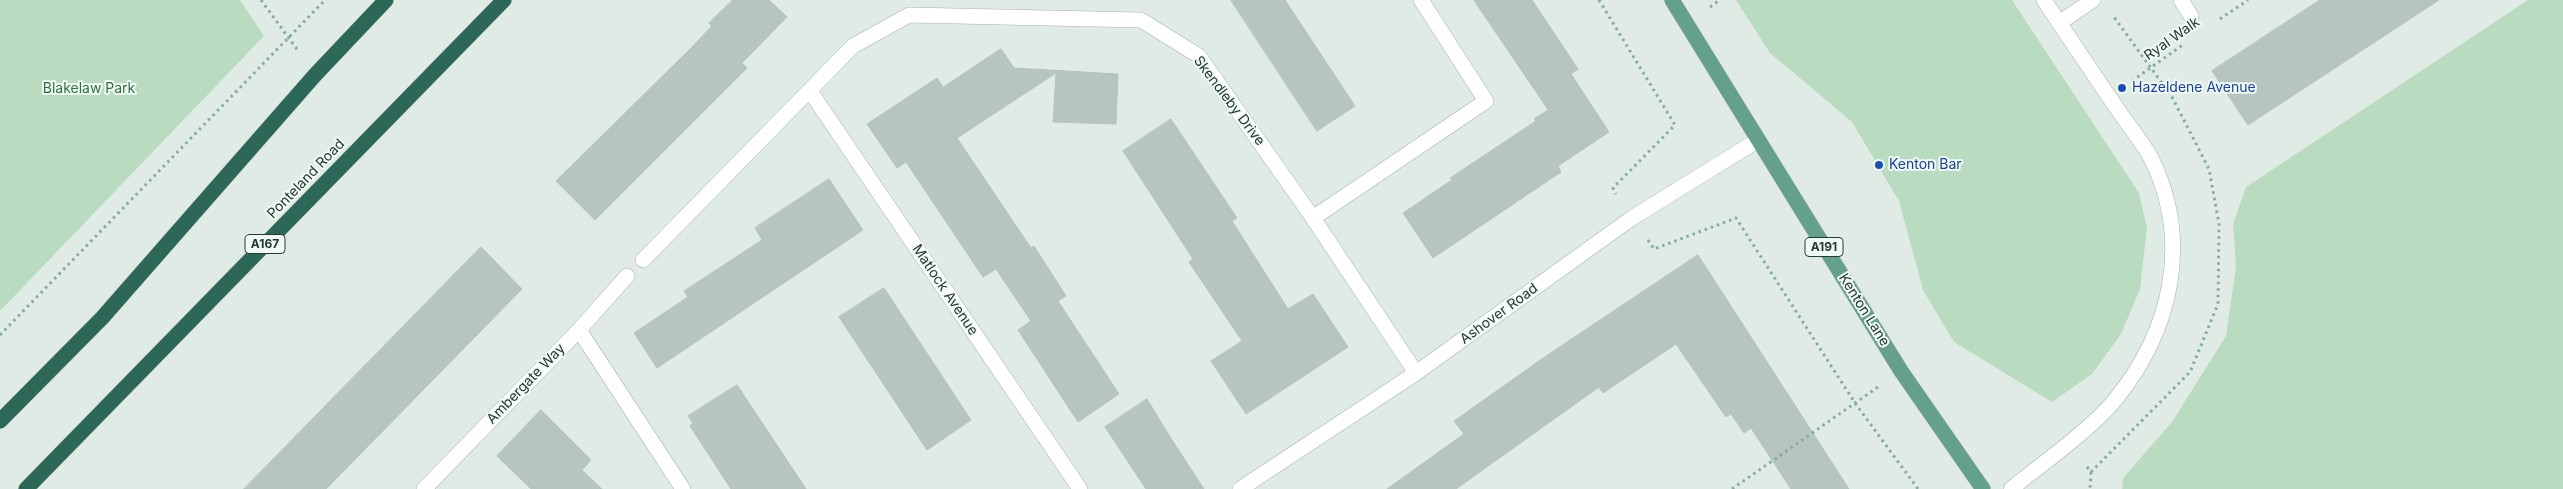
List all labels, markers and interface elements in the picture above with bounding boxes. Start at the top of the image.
street label: Ryal Walk [2141,14,2203,64]
street label: Skendleby Drive [1190,53,1268,149]
place label: Hazeldene Avenue [2132,80,2256,96]
park label: Blakelaw Park [43,81,135,97]
marker: Hazeldene Avenue [2116,82,2128,94]
street label: Ponteland Road [264,136,348,222]
place label: Kenton Bar [1889,157,1962,173]
marker: Kenton Bar [1873,159,1885,171]
road number: A167 [245,234,285,253]
road number: A191 [1805,238,1843,256]
street label: Matlock Avenue [908,242,982,338]
street label: Kenton Lane [1835,271,1893,349]
street label: Ashover Road [1457,280,1541,348]
street label: Ambergate Way [483,340,569,428]

